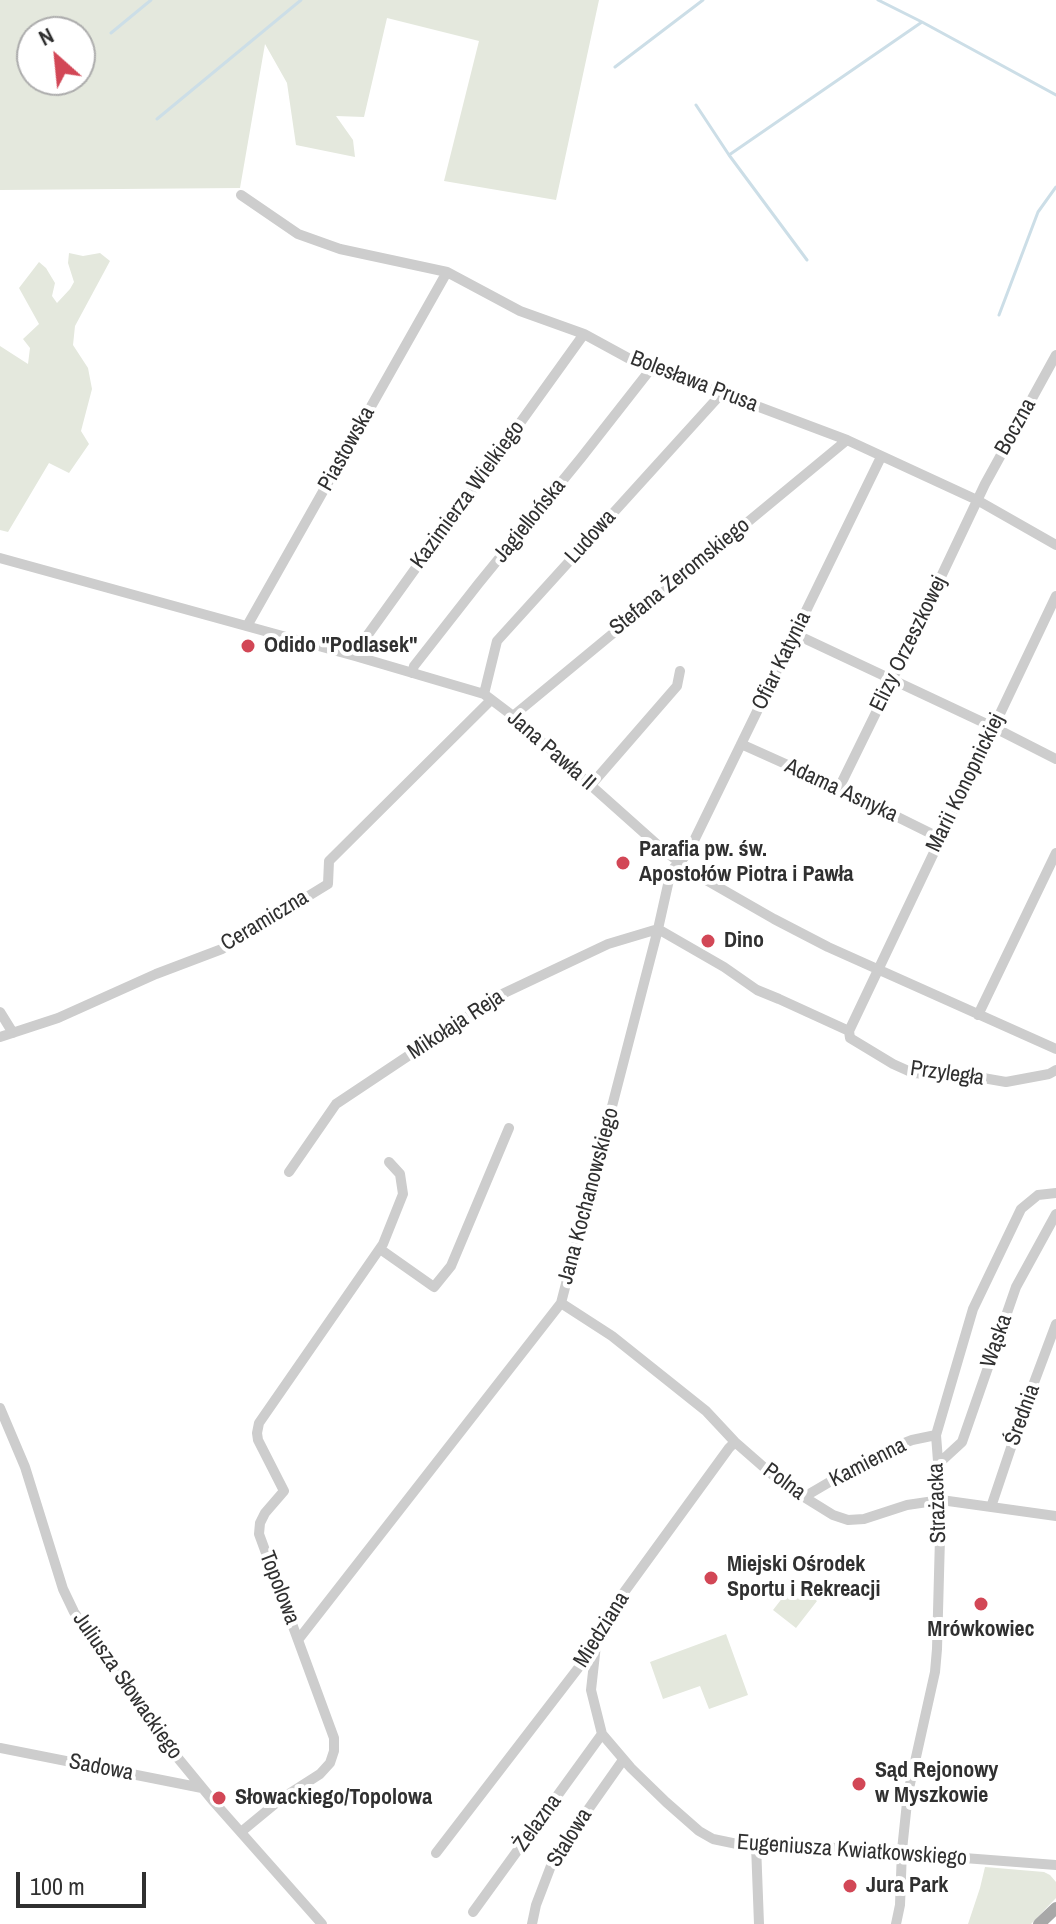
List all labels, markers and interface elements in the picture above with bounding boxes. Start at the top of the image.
north arrow [16,16,96,96]
text: N [33,20,59,53]
street label: Bolesława Prusa [627,346,761,418]
street label: Boczna [990,394,1042,460]
street label: Piastowska [313,402,381,496]
street label: Kazimierza Wielkiego [405,416,531,574]
street label: Jagiellońska [488,474,572,568]
street label: Ludowa [560,505,622,569]
street label: Stefana Żeromskiego [605,512,755,642]
street label: Elizy Orzeszkowej [865,572,953,716]
street label: Ofiar Katynia [747,607,817,715]
place label: Odido "Podlasek" [264,633,417,659]
marker: Odido "Podlasek" [239,637,257,655]
street label: Jana Pawła II [501,706,601,796]
street label: Marii Konopnickiej [921,710,1011,856]
street label: Adama Asnyka [780,753,902,829]
place label: Parafia pw. św. Apostołów Piotra i Pawła [639,837,854,888]
marker: Parafia pw. św. Apostołów Piotra i Pawła [614,854,632,872]
street label: Ceramiczna [217,885,313,957]
place label: Dino [724,928,764,954]
marker: Dino [699,932,717,950]
street label: Mikołaja Reja [403,984,509,1066]
street label: Przyległa [908,1056,986,1092]
street label: Jana Kochanowskiego [553,1105,625,1287]
street label: Wąska [976,1311,1018,1371]
street label: Średnia [1000,1381,1046,1449]
street label: Kamienna [825,1433,911,1493]
street label: Polna [758,1458,810,1506]
street label: Strażacka [923,1462,953,1544]
street label: Topolowa [253,1548,305,1628]
place label: Miejski Ośrodek Sportu i Rekreacji [727,1552,880,1604]
marker: Miejski Ośrodek Sportu i Rekreacji [702,1569,720,1587]
street label: Miedziana [568,1587,636,1673]
marker: Mrówkowiec [972,1595,990,1613]
street label: Juliusza Słowackiego [66,1607,188,1765]
place label: Mrówkowiec [927,1617,1035,1643]
street label: Sadowa [66,1749,136,1787]
place label: Sąd Rejonowy w Myszkowie [875,1758,998,1810]
marker: Sąd Rejonowy w Myszkowie [850,1775,868,1793]
place label: Słowackiego/Topolowa [235,1785,432,1811]
marker: Słowackiego/Topolowa [210,1789,228,1807]
street label: Żelazna [508,1789,568,1857]
street label: Stalowa [542,1804,598,1872]
street label: Eugeniusza Kwiatkowskiego [736,1830,968,1872]
scale bar [20,1856,150,1906]
text: 100 m [30,1870,85,1902]
place label: Jura Park [866,1873,948,1899]
marker: Jura Park [841,1877,859,1895]

